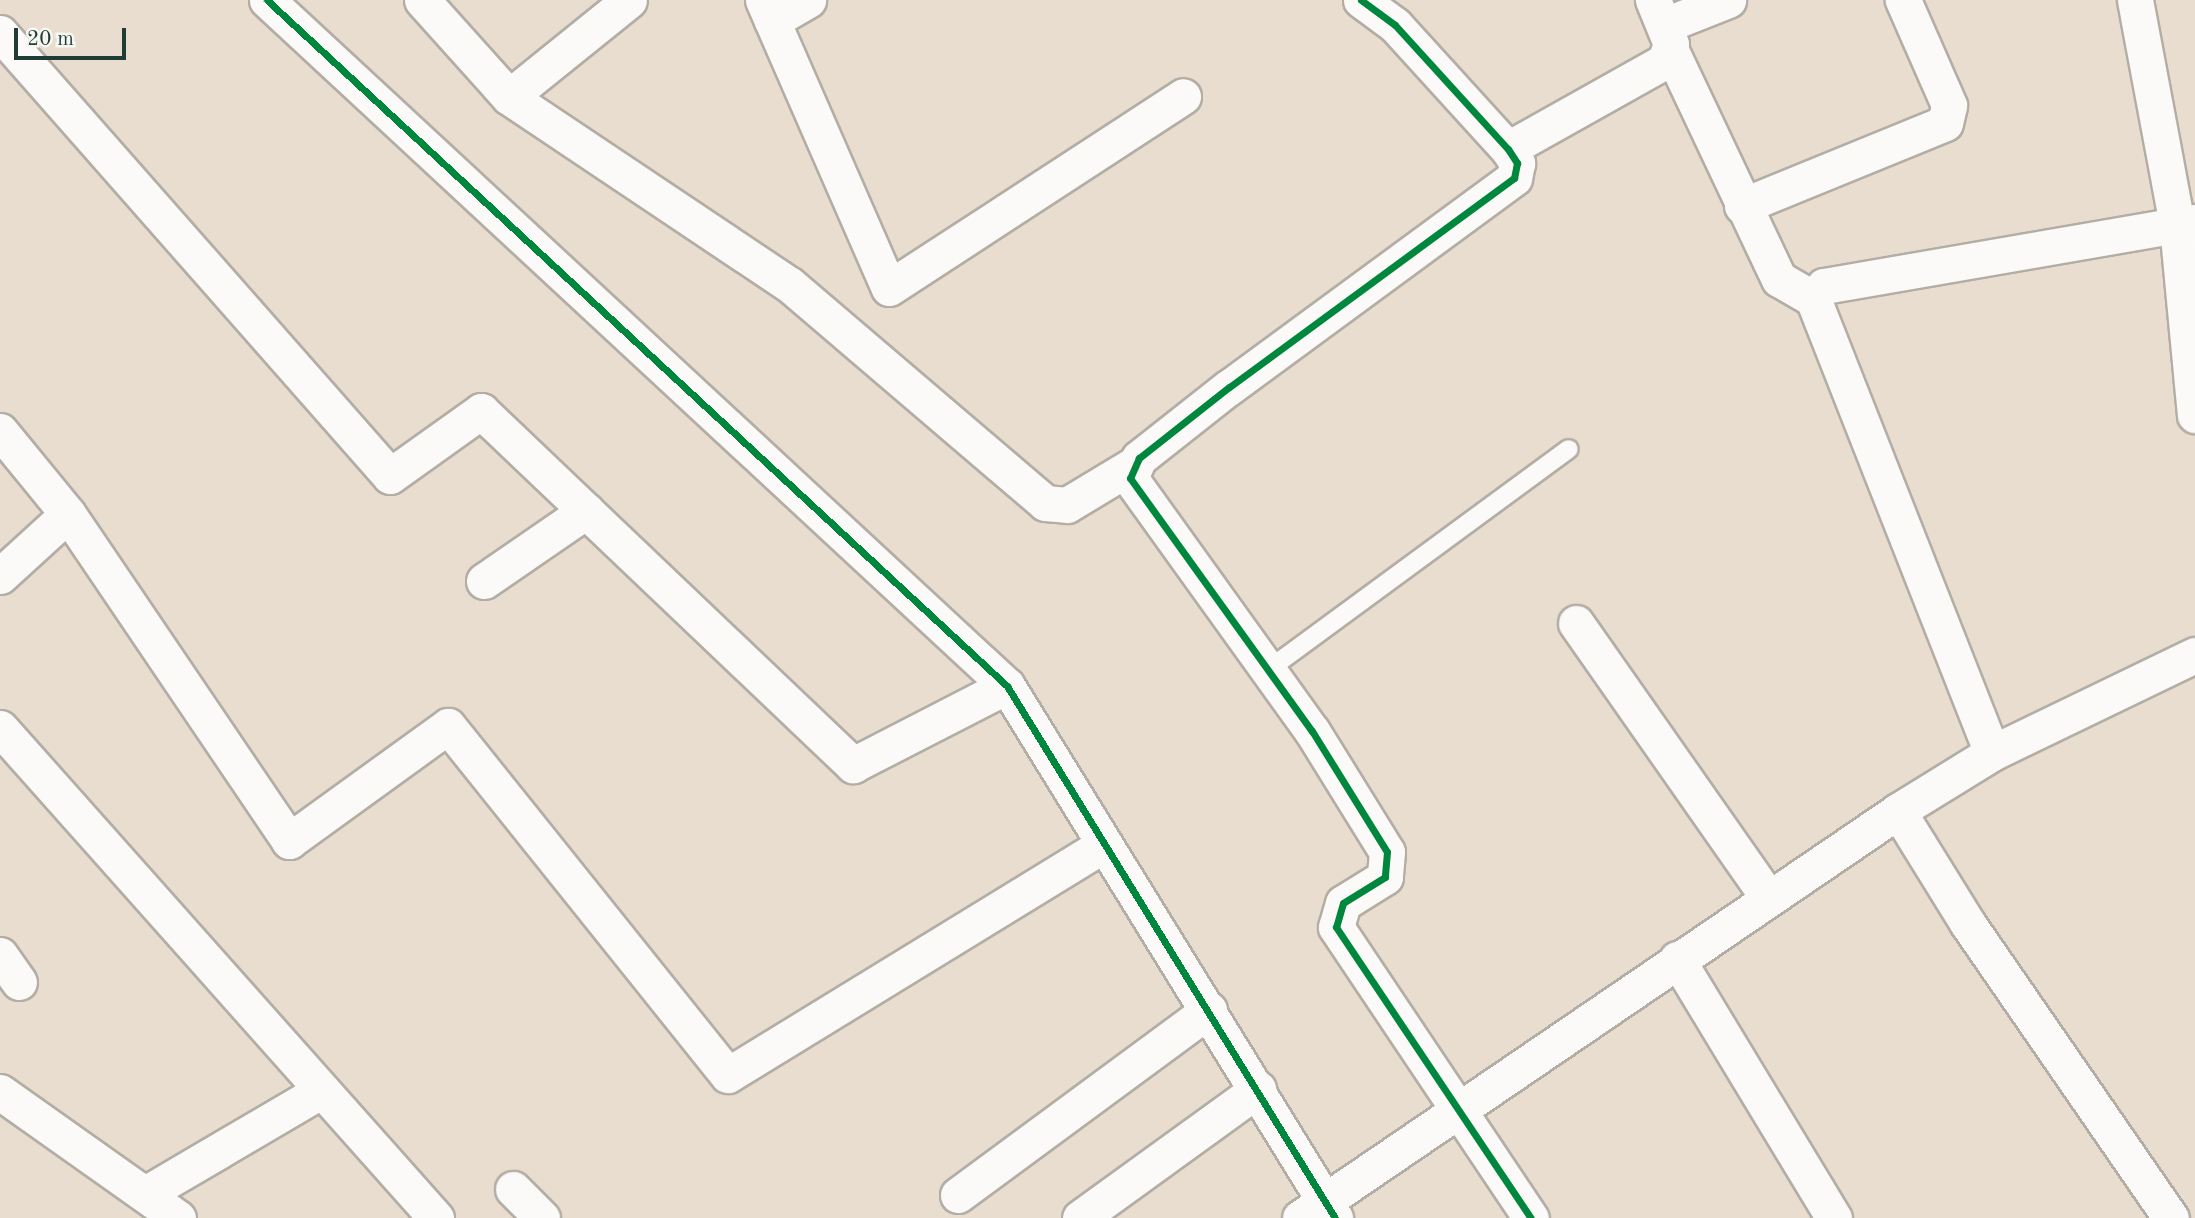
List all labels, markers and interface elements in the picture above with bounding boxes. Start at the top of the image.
scale bar [18,14,130,58]
text: 20 m [27,29,74,50]

